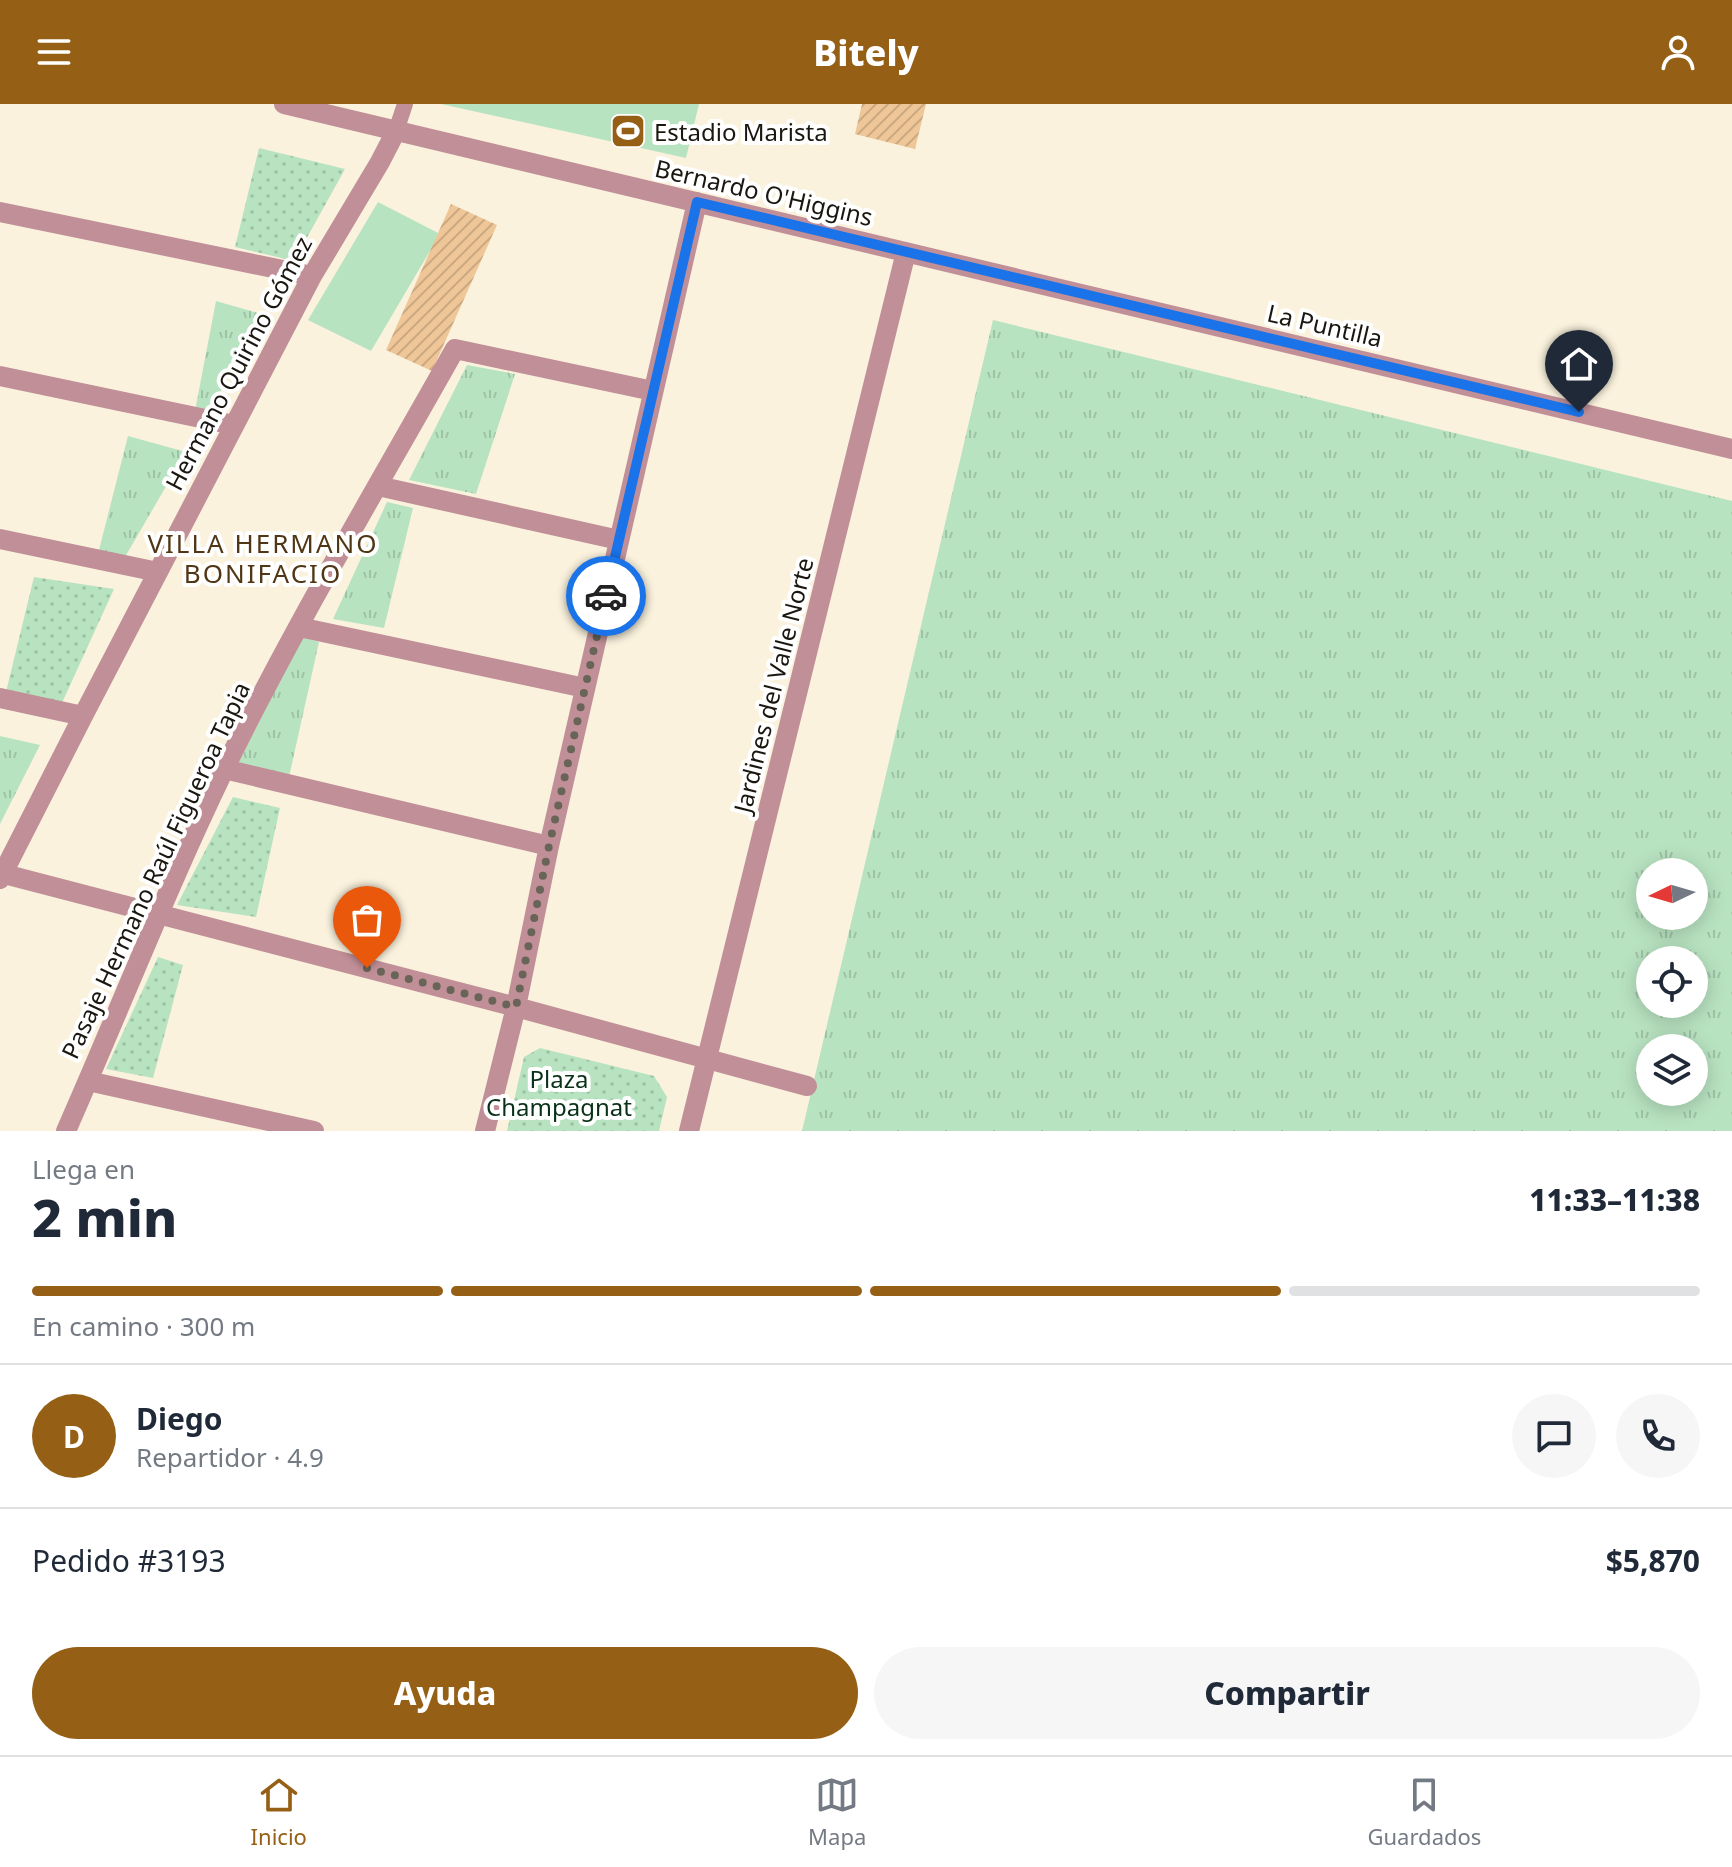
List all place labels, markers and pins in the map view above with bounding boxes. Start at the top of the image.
sports icon: Estadio Marista [609,112,647,150]
place label: Estadio Marista [654,115,828,148]
pin [1545,330,1613,412]
pin [333,886,401,968]

